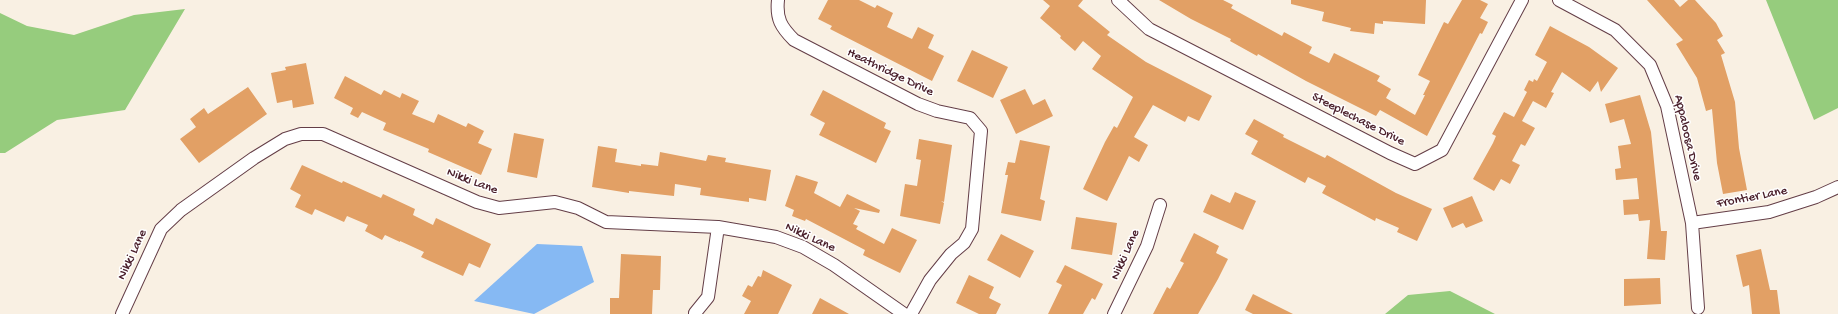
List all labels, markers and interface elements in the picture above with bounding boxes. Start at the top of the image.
street label: Heathridge Drive [844,45,936,101]
street label: Steeplechase Drive [1309,90,1407,150]
street label: Appaloosa Drive [1670,94,1704,182]
street label: Nikki Lane [444,165,500,199]
street label: Frontier Lane [1715,184,1789,212]
street label: Nikki Lane [782,220,838,256]
street label: Nikki Lane [115,227,151,283]
street label: Nikki Lane [1108,227,1144,283]

